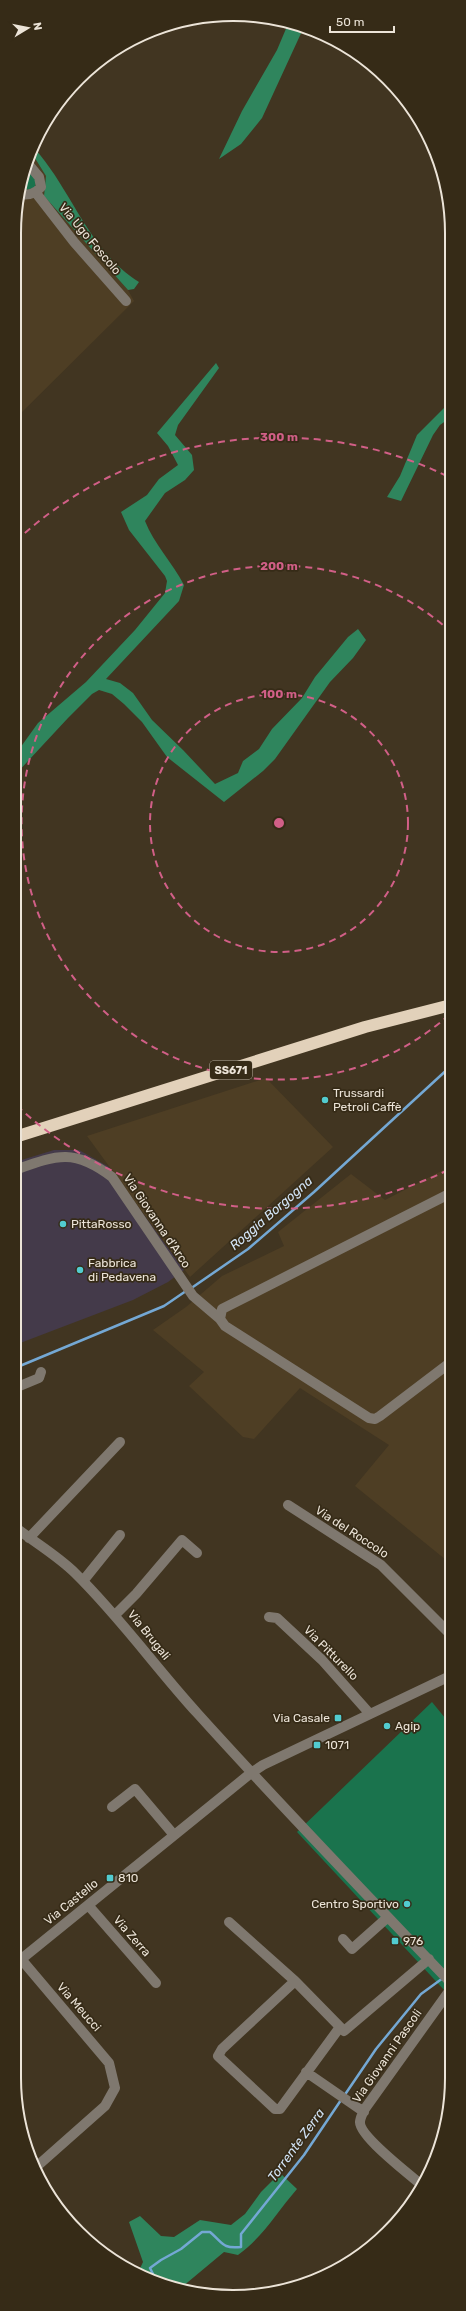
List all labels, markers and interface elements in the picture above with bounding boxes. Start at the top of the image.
north arrow [8,8,48,48]
scale bar [330,8,394,34]
text: 50 m [336,15,364,29]
text: N [30,21,44,31]
street label: Via Ugo Foscolo [56,200,124,278]
text: 300 m [260,430,298,444]
text: 200 m [260,559,298,573]
text: 100 m [261,687,297,701]
centre of rings [272,816,286,830]
road number: SS671 [210,1061,252,1079]
place label: Trussardi Petroli Caffè [333,1086,402,1114]
marker: Trussardi Petroli Caffè [320,1095,330,1105]
street label: Via Giovanna d'Arco [120,1171,194,1271]
water label: Roggia Borgogna [227,1173,316,1254]
place label: PittaRosso [71,1217,132,1231]
marker: PittaRosso [58,1219,68,1229]
place label: Fabbrica di Pedavena [88,1256,156,1284]
marker: Fabbrica di Pedavena [75,1265,85,1275]
street label: Via del Roccolo [313,1503,391,1561]
street label: Via Brugali [125,1607,173,1663]
street label: Via Pitturello [301,1623,361,1683]
place label: Via Casale [273,1711,330,1725]
marker: Via Casale [333,1713,343,1723]
place label: Agip [395,1719,420,1733]
marker: Agip [382,1721,392,1731]
place label: 1071 [325,1738,349,1752]
marker: 1071 [312,1740,322,1750]
place label: 810 [118,1871,138,1885]
marker: 810 [105,1873,115,1883]
street label: Via Castello [41,1876,101,1928]
place label: Centro Sportivo [311,1897,399,1911]
marker: Centro Sportivo [402,1899,412,1909]
street label: Via Zerra [110,1913,154,1959]
place label: 976 [403,1934,423,1948]
marker: 976 [390,1936,400,1946]
street label: Via Meucci [54,1980,104,2034]
street label: Via Giovanni Pascoli [349,2006,425,2106]
water label: Torrente Zerra [265,2105,328,2184]

